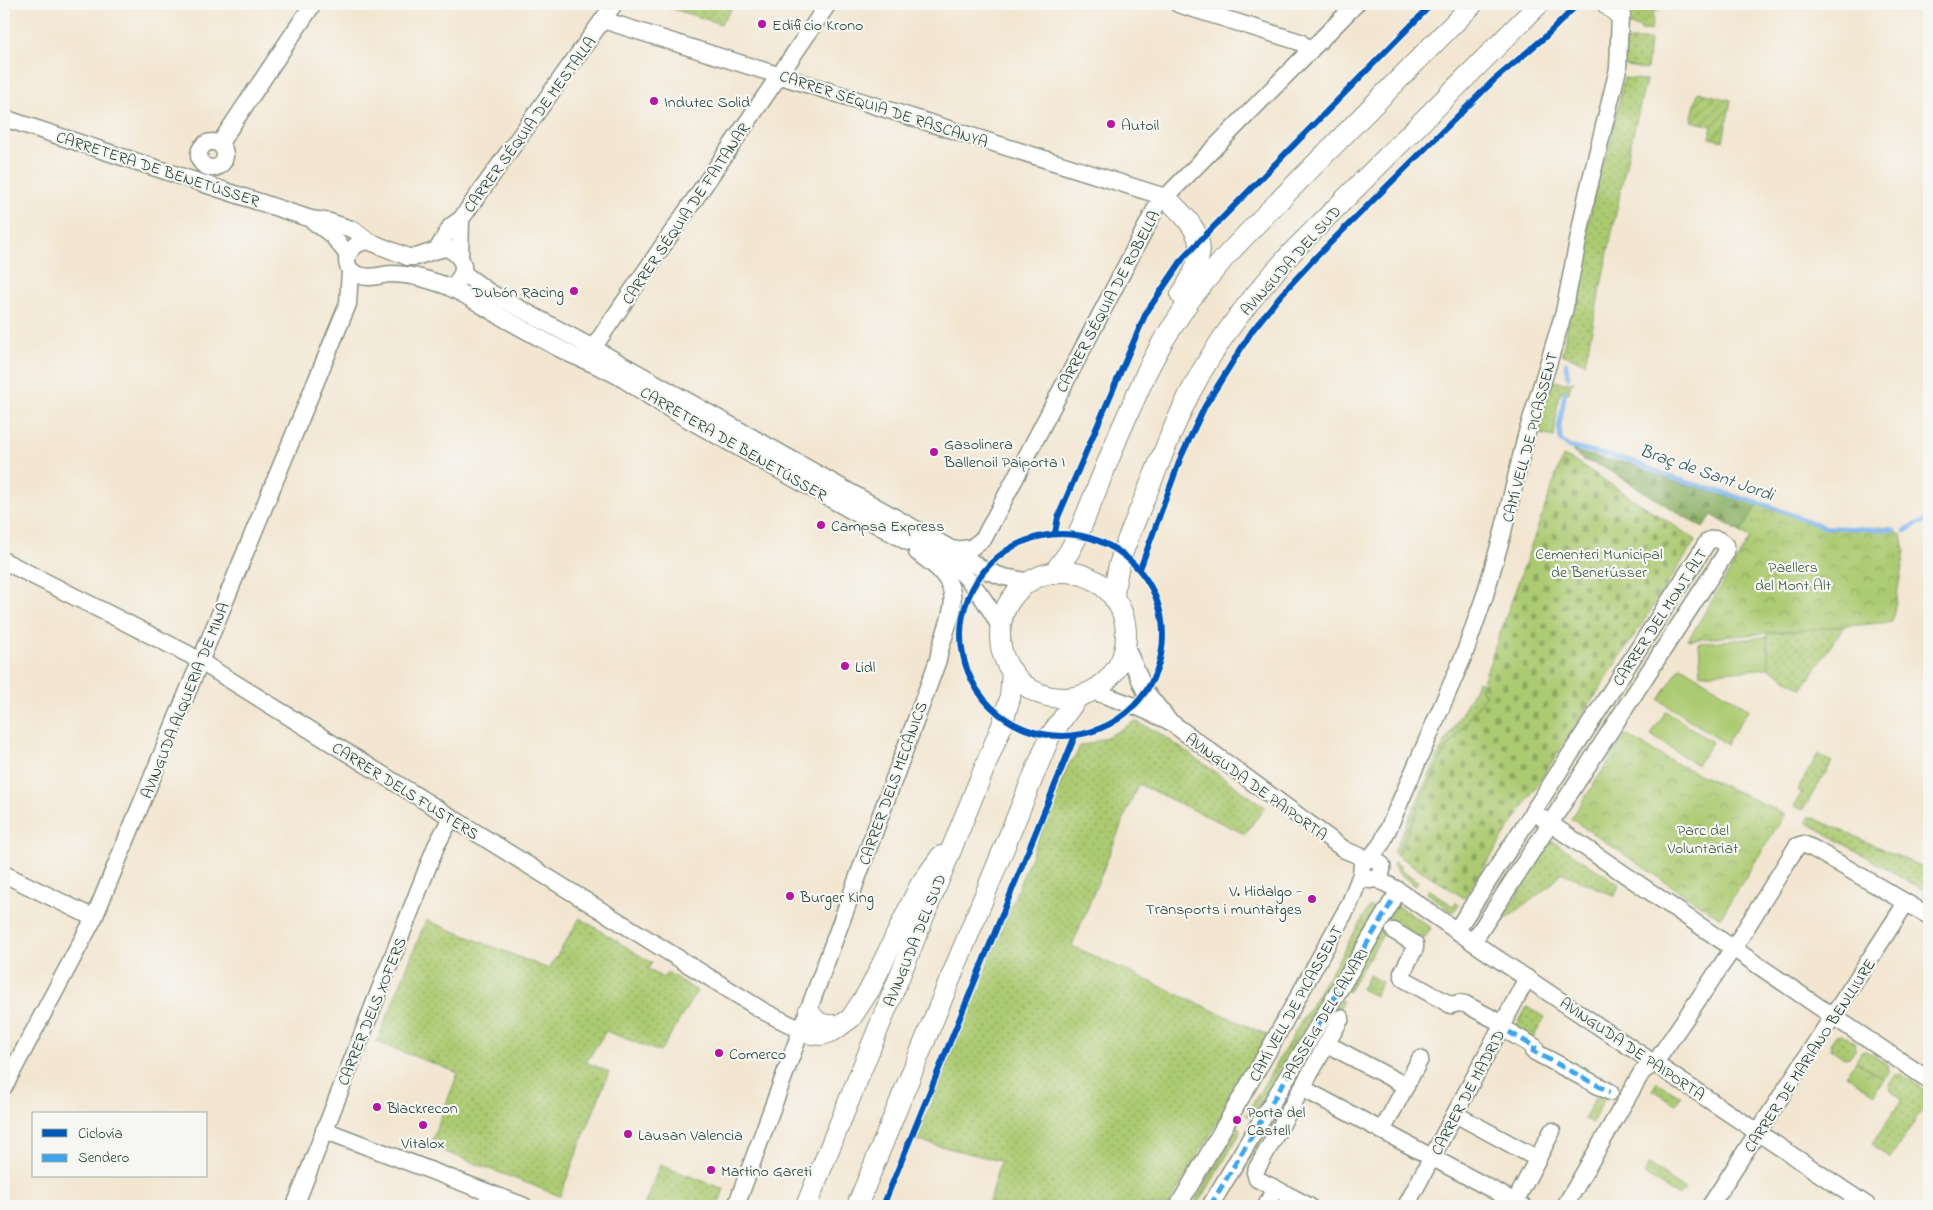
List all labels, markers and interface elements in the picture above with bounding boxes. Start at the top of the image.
place label: Edificio Krono [772,14,863,38]
marker: Edificio Krono [756,18,768,30]
street label: CARRER SÉQUIA DE MESTALLA [458,32,603,218]
street label: CARRER SÉQUIA DE RASCANYA [776,65,991,155]
place label: Indutec Solid [664,91,750,115]
marker: Indutec Solid [648,95,660,107]
place label: Autoil [1121,114,1160,138]
street label: CARRER SÉQUIA DE FAITANAR [617,118,757,310]
marker: Autoil [1105,118,1117,130]
street label: CARRETERA DE BENETÚSSER [53,126,262,214]
street label: AVINGUDA DEL SUD [1235,201,1348,322]
street label: CARRER SÉQUIA DE ROBELLA [1051,207,1167,397]
place label: Dubón Racing [471,281,564,305]
marker: Dubón Racing [568,285,580,297]
street label: CAMÍ VELL DE PICASSENT [1497,350,1565,525]
street label: CARRETERA DE BENETÚSSER [635,381,831,508]
place label: Gasolinera Ballenoil Paiporta I [943,433,1065,475]
water label: Braç de Sant Jordi [1636,439,1779,510]
marker: Gasolinera Ballenoil Paiporta I [928,446,940,458]
place label: Campsa Express [831,515,944,539]
marker: Campsa Express [815,519,827,531]
park label: Cementeri Municipal de Benetússer [1535,543,1663,585]
street label: CARRER DEL MONT ALT [1607,545,1714,691]
park label: Paellers del Mont Alt [1755,556,1832,598]
street label: AVINGUDA ALQUERIA DE MINA [135,599,236,802]
place label: Lidl [855,656,876,680]
marker: Lidl [839,660,851,672]
street label: CARRER DELS MECÀNICS [853,699,935,869]
street label: AVINGUDA DE PAIPORTA [1180,728,1332,848]
street label: CARRER DELS FUSTERS [327,737,483,847]
park label: Parc del Voluntariat [1667,819,1739,861]
street label: AVINGUDA DEL SUD [878,871,953,1011]
place label: V. Hidalgo - Transports i muntatges [1146,880,1302,922]
place label: Burger King [799,886,874,910]
marker: Burger King [784,890,796,902]
marker: V. Hidalgo - Transports i muntatges [1306,893,1318,905]
street label: CAMÍ VELL DE PICASSENT [1244,921,1350,1087]
street label: CARRER DELS XOFERS [332,934,414,1089]
street label: PASSEIG DEL CALVARI [1276,944,1375,1086]
street label: CARRER DE MARIANO BENLLIURE [1739,954,1883,1158]
street label: AVINGUDA DE PAIPORTA [1554,992,1709,1107]
street label: CARRER DE MADRID [1426,1026,1512,1160]
place label: Comerco [729,1043,786,1067]
marker: Comerco [713,1047,725,1059]
place label: Blackrecon [386,1097,458,1121]
marker: Blackrecon [371,1101,383,1113]
place label: Porta del Castell [1247,1101,1306,1143]
legend [32,1112,208,1178]
marker: Porta del Castell [1231,1114,1243,1126]
marker: Vitalox [417,1119,429,1131]
text: Ciclovía [78,1123,123,1145]
place label: Lausan Valencia [638,1124,743,1148]
marker: Lausan Valencia [622,1128,634,1140]
place label: Vitalox [400,1132,445,1156]
text: Sendero [78,1147,130,1169]
place label: Martino Gareti [721,1160,812,1184]
marker: Martino Gareti [705,1164,717,1176]

